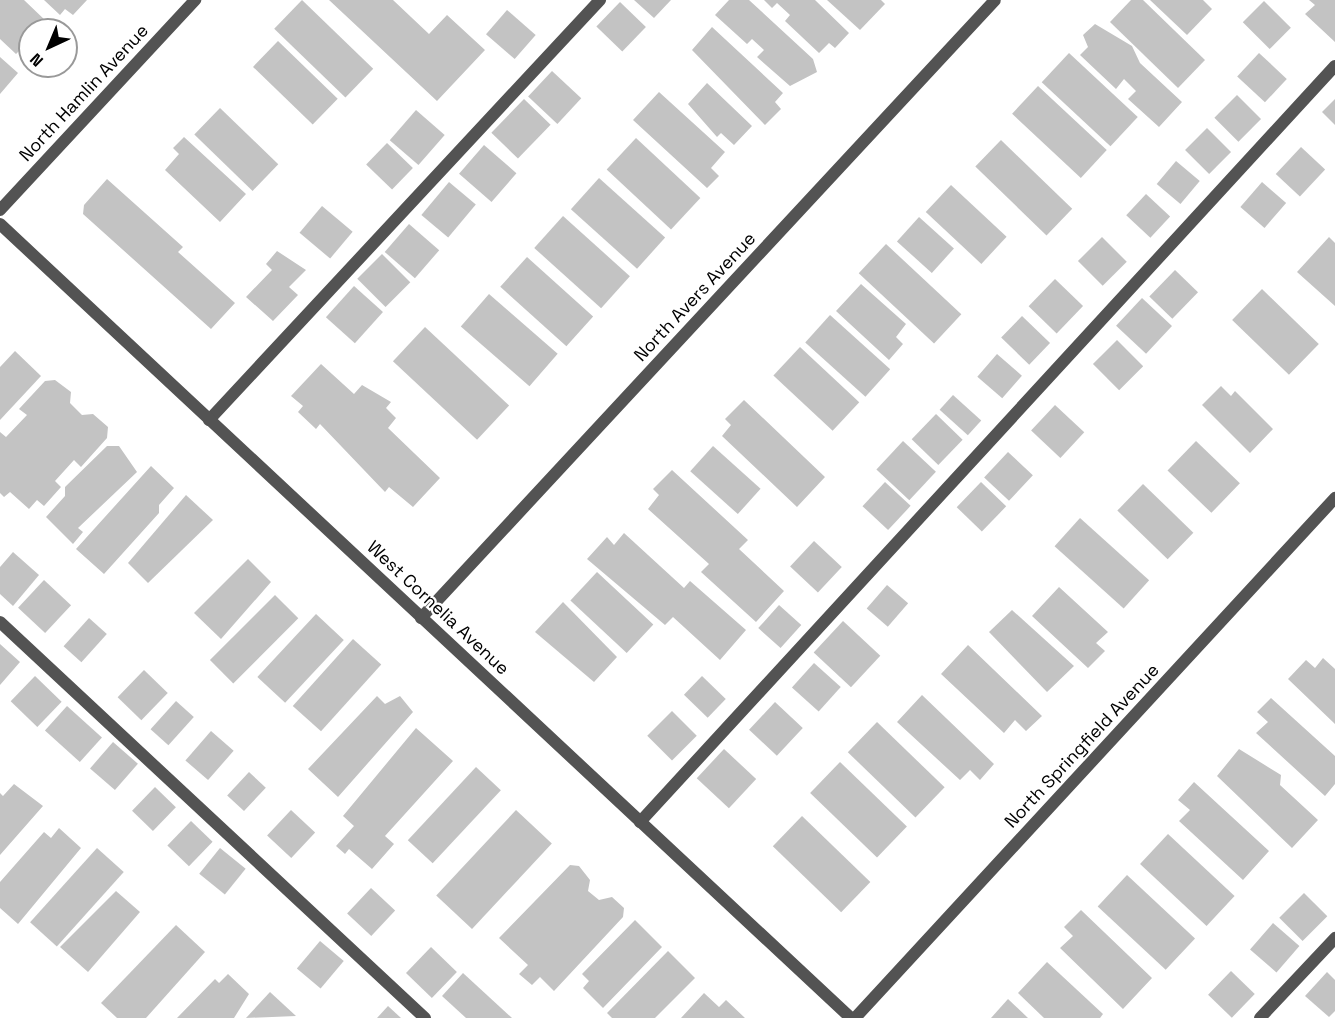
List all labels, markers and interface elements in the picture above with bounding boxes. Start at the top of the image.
north arrow [18,18,78,78]
street label: North Hamlin Avenue [15,20,153,166]
street label: North Avers Avenue [629,228,761,366]
street label: West Cornelia Avenue [362,536,514,680]
street label: North Springfield Avenue [1000,659,1164,833]

